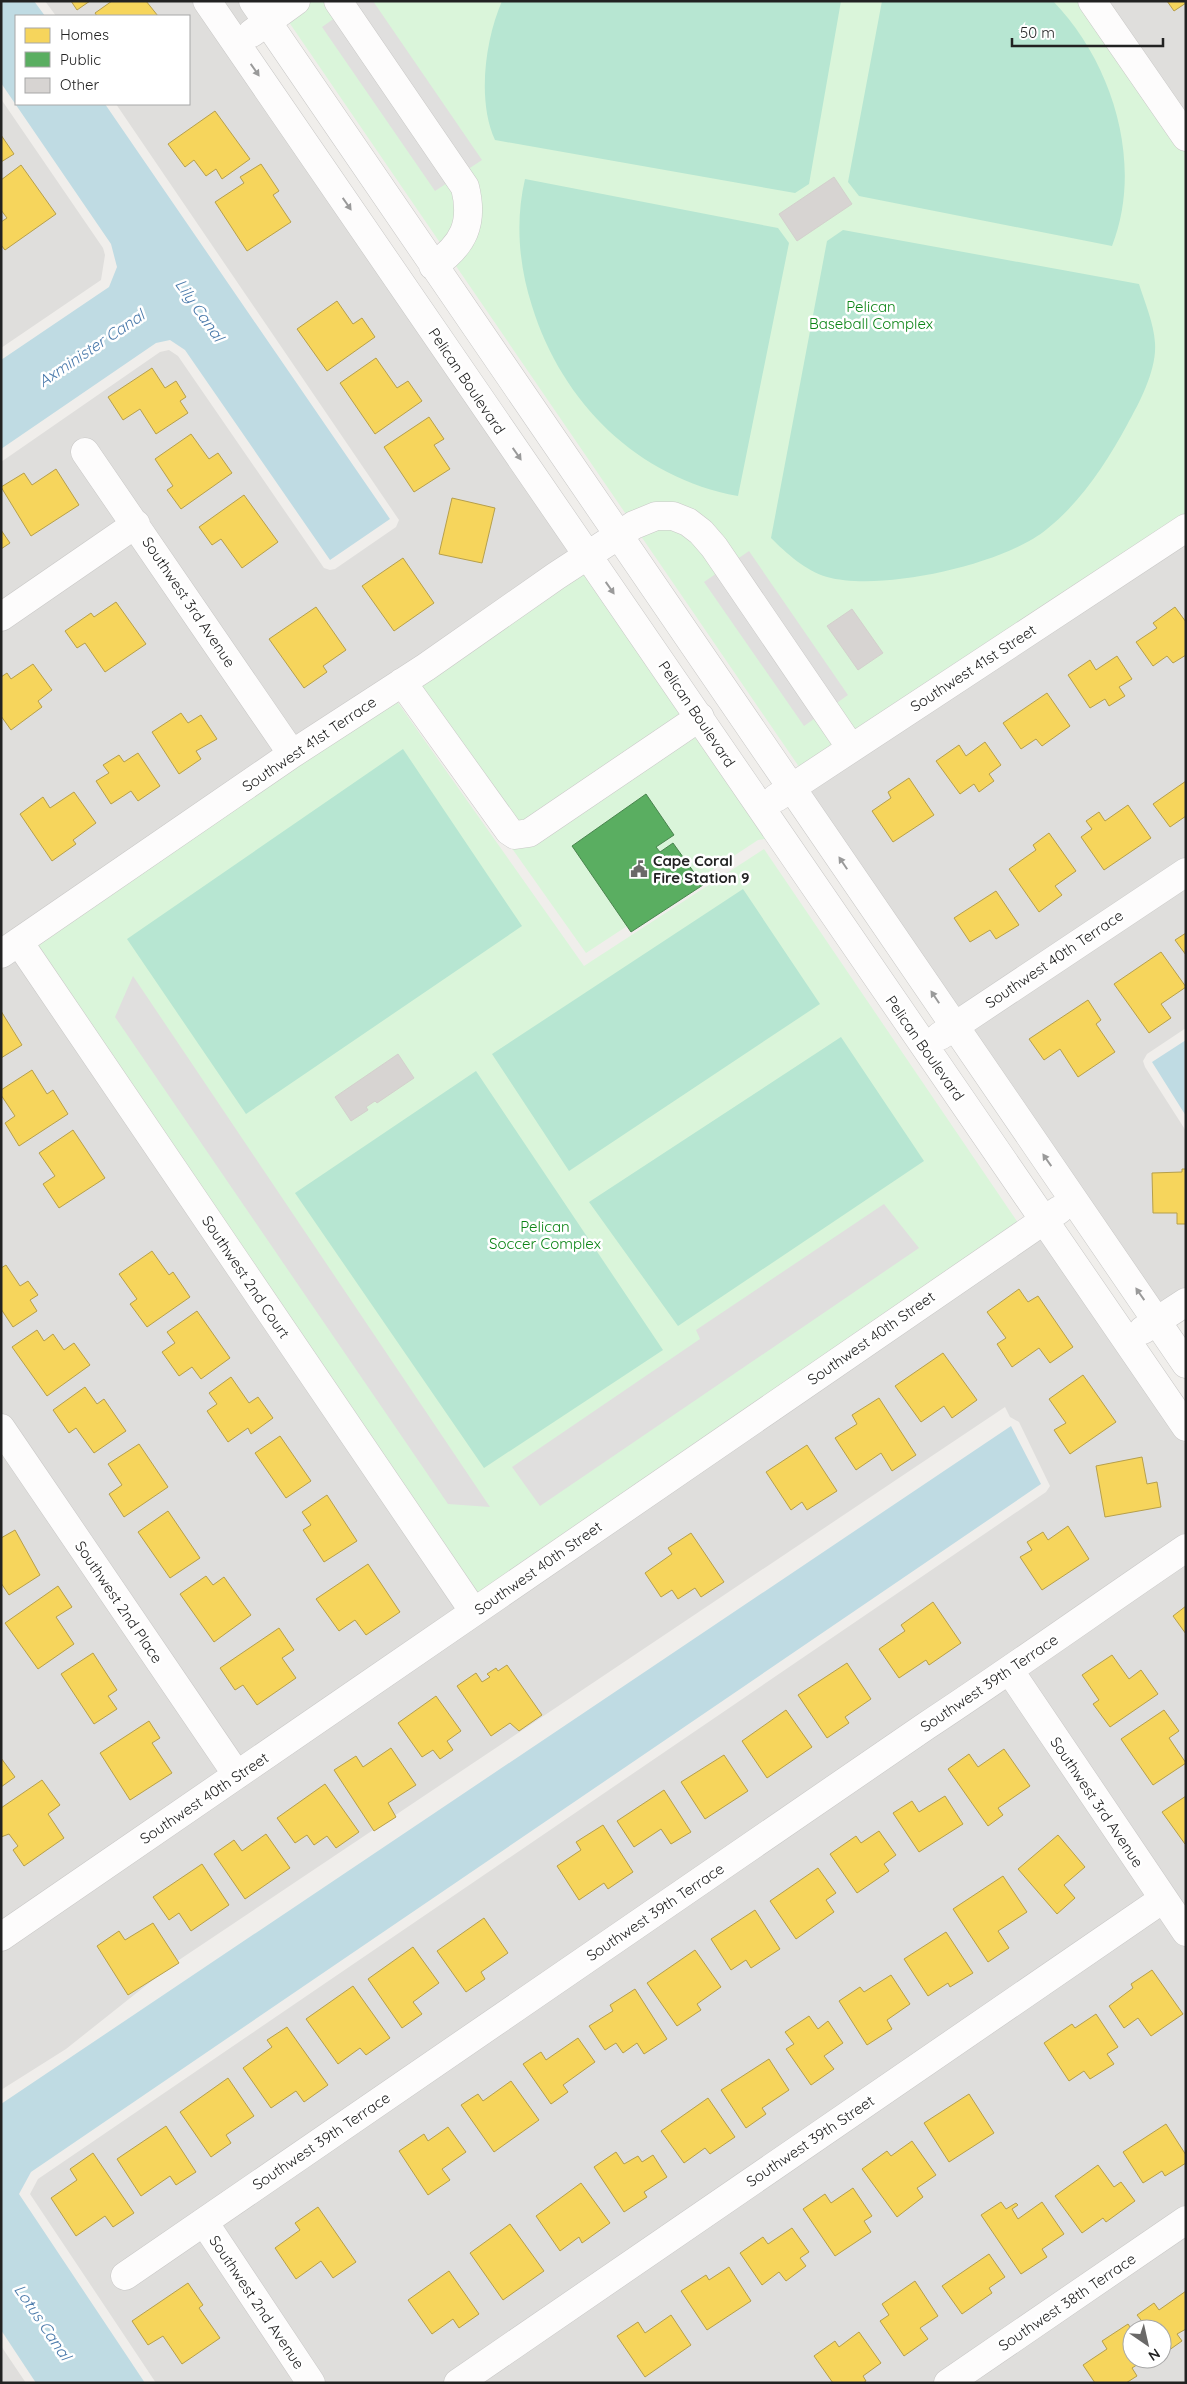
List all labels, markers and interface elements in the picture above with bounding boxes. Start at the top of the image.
legend [15,15,190,105]
scale bar [1012,15,1163,47]
text: 50 m [1020,23,1055,42]
text: Homes [60,25,109,44]
text: Public [60,50,101,69]
one-way arrow [250,63,260,77]
text: Other [60,75,100,94]
one-way arrow [342,197,352,211]
water label: Lily Canal [171,275,230,347]
park label: Pelican Baseball Complex [809,297,933,333]
water label: Axminister Canal [34,304,150,391]
street label: Pelican Boulevard [424,324,510,438]
one-way arrow [512,447,522,461]
street label: Southwest 3rd Avenue [138,533,240,671]
one-way arrow [605,581,615,595]
street label: Southwest 41st Street [907,620,1039,716]
street label: Pelican Boulevard [654,657,740,771]
street label: Southwest 41st Terrace [238,692,380,796]
place label: Cape Coral Fire Station 9 [653,851,749,887]
one-way arrow [838,856,848,870]
public building icon: Cape Coral Fire Station 9 [629,859,649,879]
street label: Southwest 40th Terrace [981,906,1127,1012]
one-way arrow [930,990,940,1004]
street label: Pelican Boulevard [882,992,968,1104]
one-way arrow [1042,1153,1052,1167]
street label: Southwest 2nd Court [198,1212,294,1342]
park label: Pelican Soccer Complex [489,1217,601,1253]
street label: Southwest 40th Street [804,1287,938,1389]
one-way arrow [1135,1287,1145,1300]
street label: Southwest 40th Street [471,1517,605,1619]
street label: Southwest 2nd Place [71,1537,167,1667]
street label: Southwest 39th Terrace [917,1630,1061,1736]
street label: Southwest 3rd Avenue [1046,1733,1148,1871]
street label: Southwest 40th Street [136,1748,272,1848]
street label: Southwest 39th Terrace [583,1859,727,1965]
street label: Southwest 39th Terrace [249,2088,393,2194]
street label: Southwest 39th Street [742,2091,878,2191]
street label: Southwest 2nd Avenue [205,2232,309,2372]
street label: Southwest 38th Terrace [995,2249,1139,2355]
water label: Lotus Canal [10,2280,77,2366]
north arrow [1122,2319,1172,2369]
text: N [1145,2344,1164,2365]

